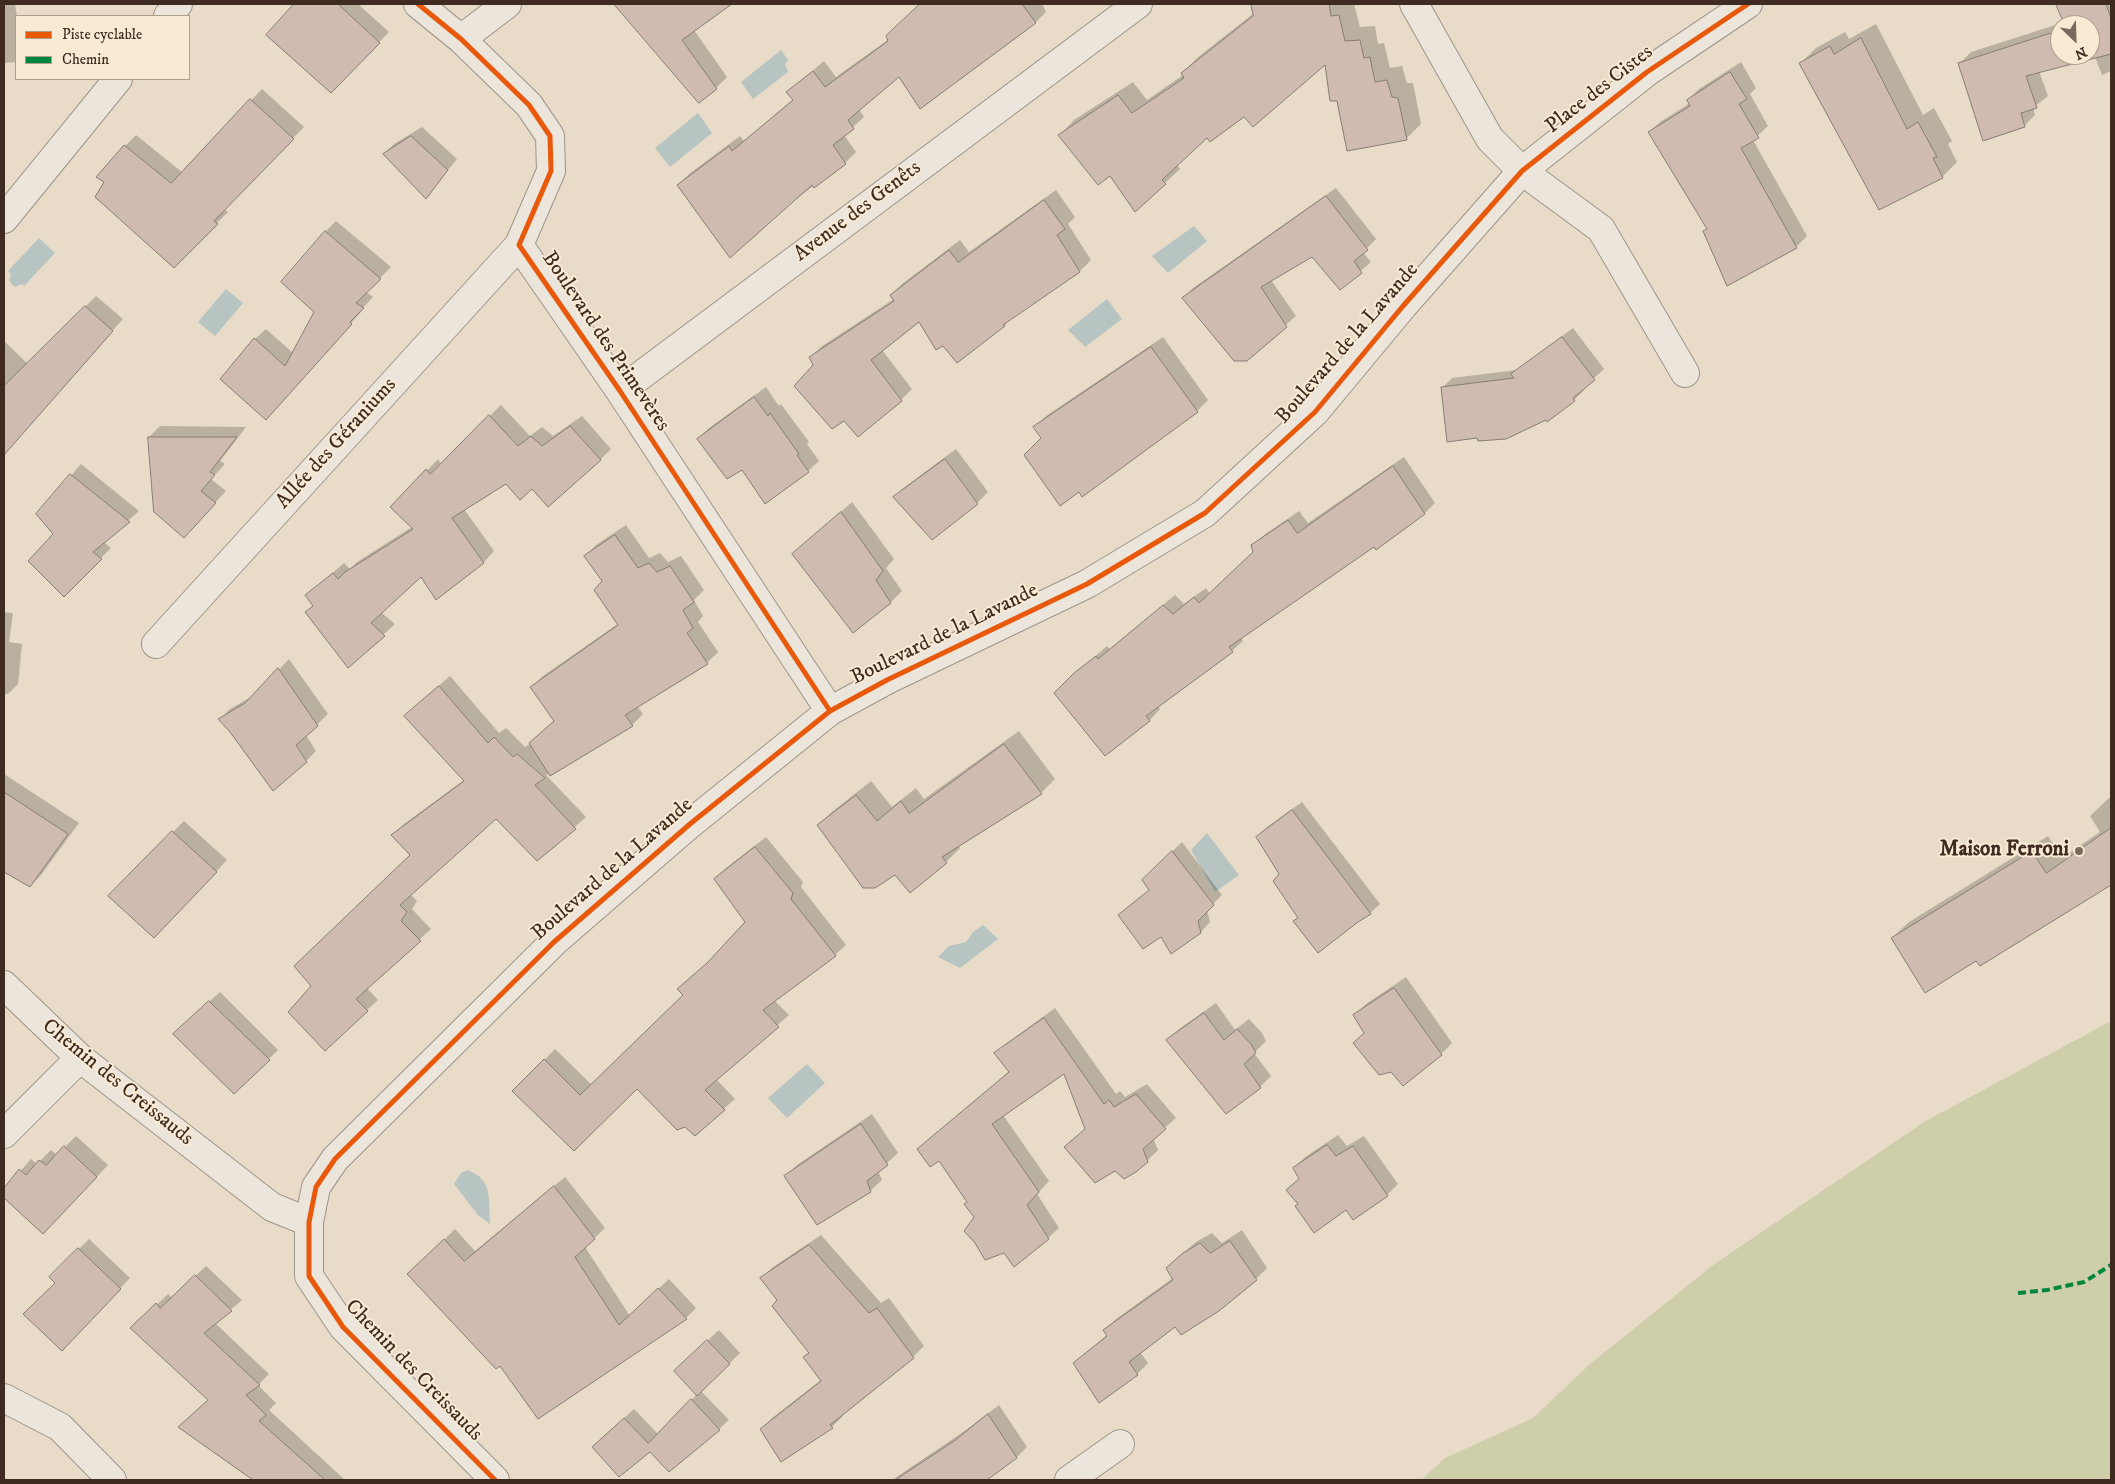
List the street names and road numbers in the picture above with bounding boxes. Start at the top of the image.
street label: Place des Cistes [1541,40,1659,140]
street label: Avenue des Genêts [790,156,926,268]
street label: Boulevard des Primevères [535,247,675,437]
street label: Boulevard de la Lavande [1271,258,1425,430]
street label: Allée des Géraniums [271,373,403,515]
street label: Boulevard de la Lavande [847,579,1043,691]
street label: Boulevard de la Lavande [527,793,699,947]
street label: Chemin des Creissauds [36,1014,198,1152]
street label: Chemin des Creissauds [339,1295,487,1447]

